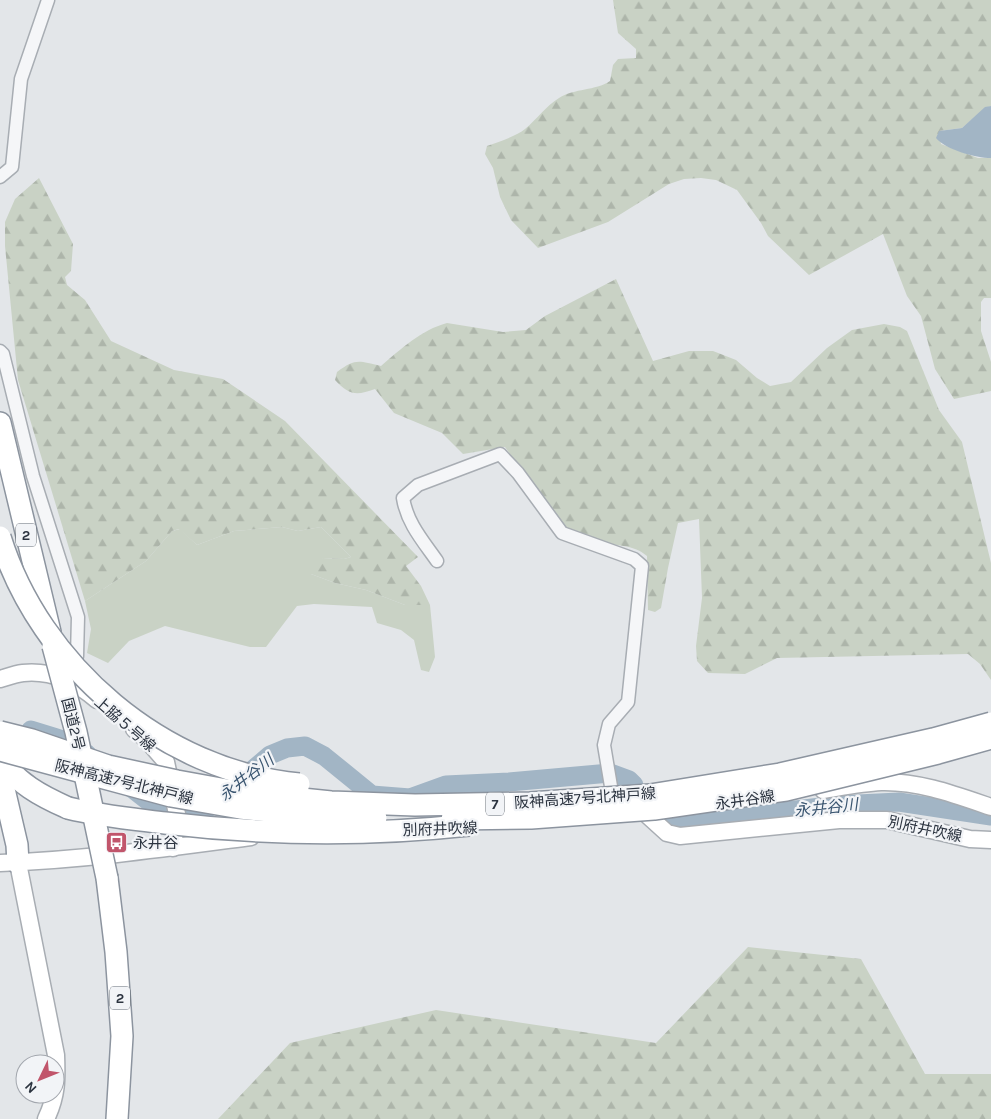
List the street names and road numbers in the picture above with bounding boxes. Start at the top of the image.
road number: 2 [16,524,36,546]
street label: 上脇５号線 [91,693,159,755]
street label: 国道2号 [58,696,88,752]
street label: 阪神高速7号北神戸線 [53,756,195,808]
street label: 阪神高速7号北神戸線 [514,784,656,812]
street label: 永井谷線 [714,787,776,813]
road number: 7 [486,792,504,816]
street label: 別府井吹線 [886,812,964,846]
street label: 別府井吹線 [402,819,478,839]
road number: 2 [110,986,130,1010]

